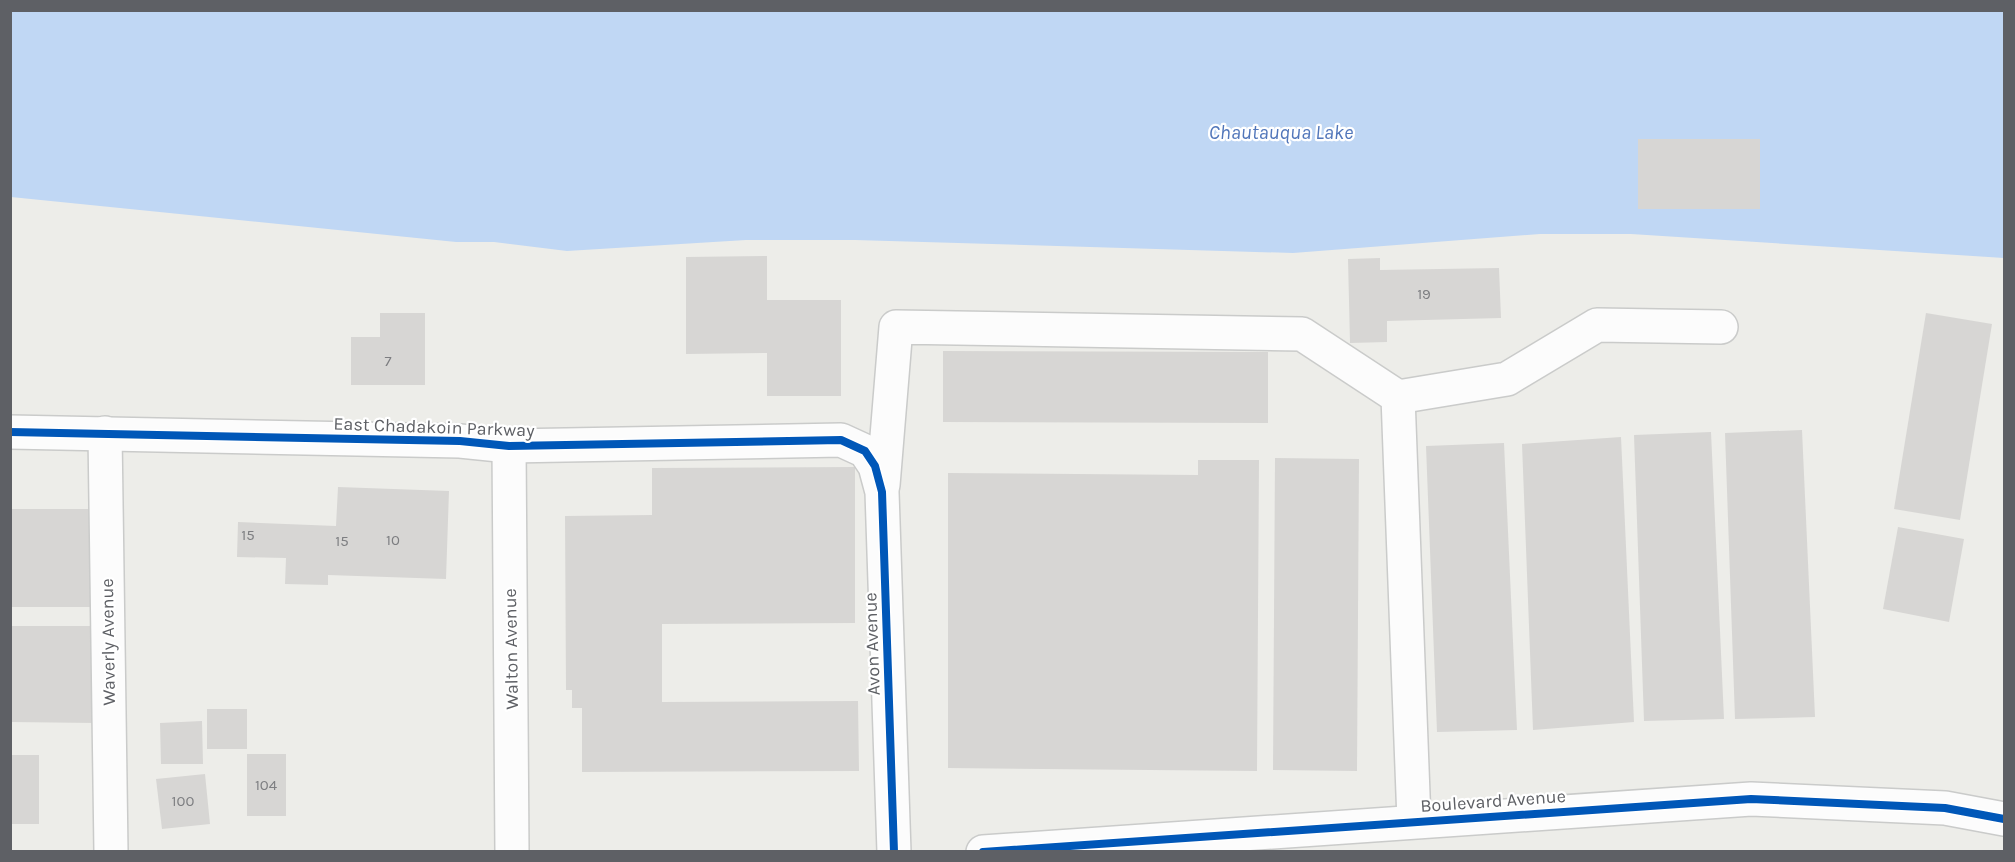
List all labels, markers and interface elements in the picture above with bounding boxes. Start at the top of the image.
water label: Chautauqua Lake [1209,121,1353,144]
house number: 19 [1417,285,1431,303]
house number: 7 [384,352,392,370]
street label: East Chadakoin Parkway [333,412,536,442]
house number: 15 [241,526,255,544]
house number: 10 [386,531,400,549]
house number: 15 [335,532,349,550]
street label: Waverly Avenue [96,578,120,706]
street label: Walton Avenue [499,588,523,710]
street label: Avon Avenue [859,592,885,696]
house number: 104 [255,776,278,794]
street label: Boulevard Avenue [1419,785,1567,817]
house number: 100 [172,792,194,810]

